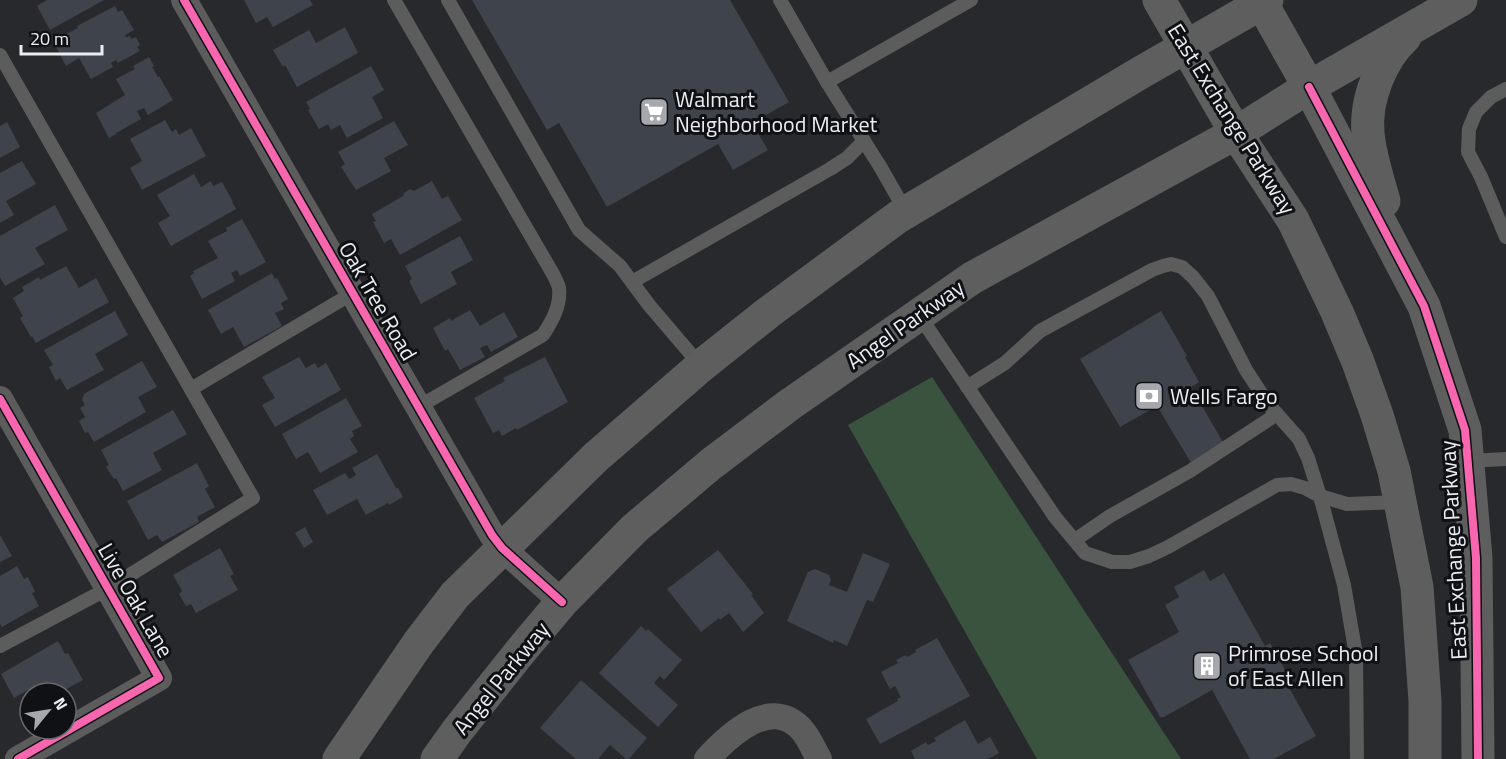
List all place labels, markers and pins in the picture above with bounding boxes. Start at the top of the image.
place label: Walmart Neighborhood Market [675,82,878,141]
supermarket icon: Walmart Neighborhood Market [638,96,670,128]
place label: Wells Fargo [1170,379,1278,413]
bank icon: Wells Fargo [1133,380,1165,412]
place label: Primrose School of East Allen [1228,636,1379,695]
building icon: Primrose School of East Allen [1191,650,1223,682]

